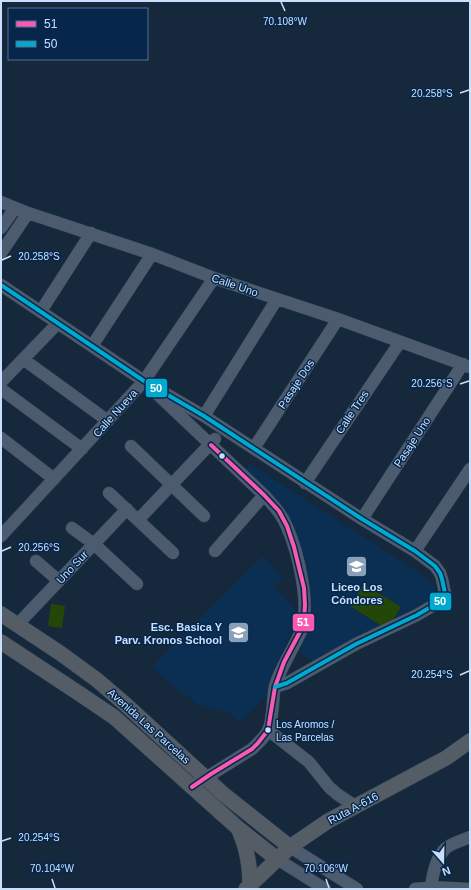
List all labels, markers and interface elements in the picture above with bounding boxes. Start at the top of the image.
legend [8,8,148,60]
text: 70.108°W [263,16,308,27]
text: 51 [44,17,58,31]
text: 50 [44,37,58,51]
text: 20.258°S [411,88,453,99]
text: 20.258°S [18,251,60,262]
street label: Calle Uno [210,271,260,299]
street label: Pasaje Dos [276,357,317,411]
line badge: 50 [145,378,168,398]
text: 20.256°S [411,378,453,389]
text: 50 [150,382,162,394]
street label: Calle Nueva [90,386,140,439]
street label: Calle Tres [333,388,371,436]
street label: Pasaje Uno [391,415,433,469]
unlabelled marker [217,451,227,461]
text: 20.256°S [18,542,60,553]
street label: Uno Sur [54,548,90,586]
school or university icon: Liceo Los Cóndores [344,554,370,580]
place label: Liceo Los Cóndores [331,581,383,606]
line badge: 50 [429,592,452,611]
text: 50 [434,595,446,607]
line badge: 51 [292,613,315,632]
text: 51 [297,616,309,628]
school or university icon: Esc. Basica Y Parv. Kronos School [225,620,251,646]
place label: Esc. Basica Y Parv. Kronos School [115,621,223,646]
text: 20.254°S [411,669,453,680]
street label: Avenida Las Parcelas [106,686,193,766]
place label: Los Aromos / Las Parcelas [276,719,335,743]
marker: Los Aromos / Las Parcelas [263,725,273,735]
street label: Ruta A-616 [326,790,380,826]
text: 20.254°S [18,832,60,843]
north arrow [423,842,463,882]
text: 70.104°W [30,863,75,874]
text: 70.106°W [304,863,349,874]
text: N [441,864,452,878]

